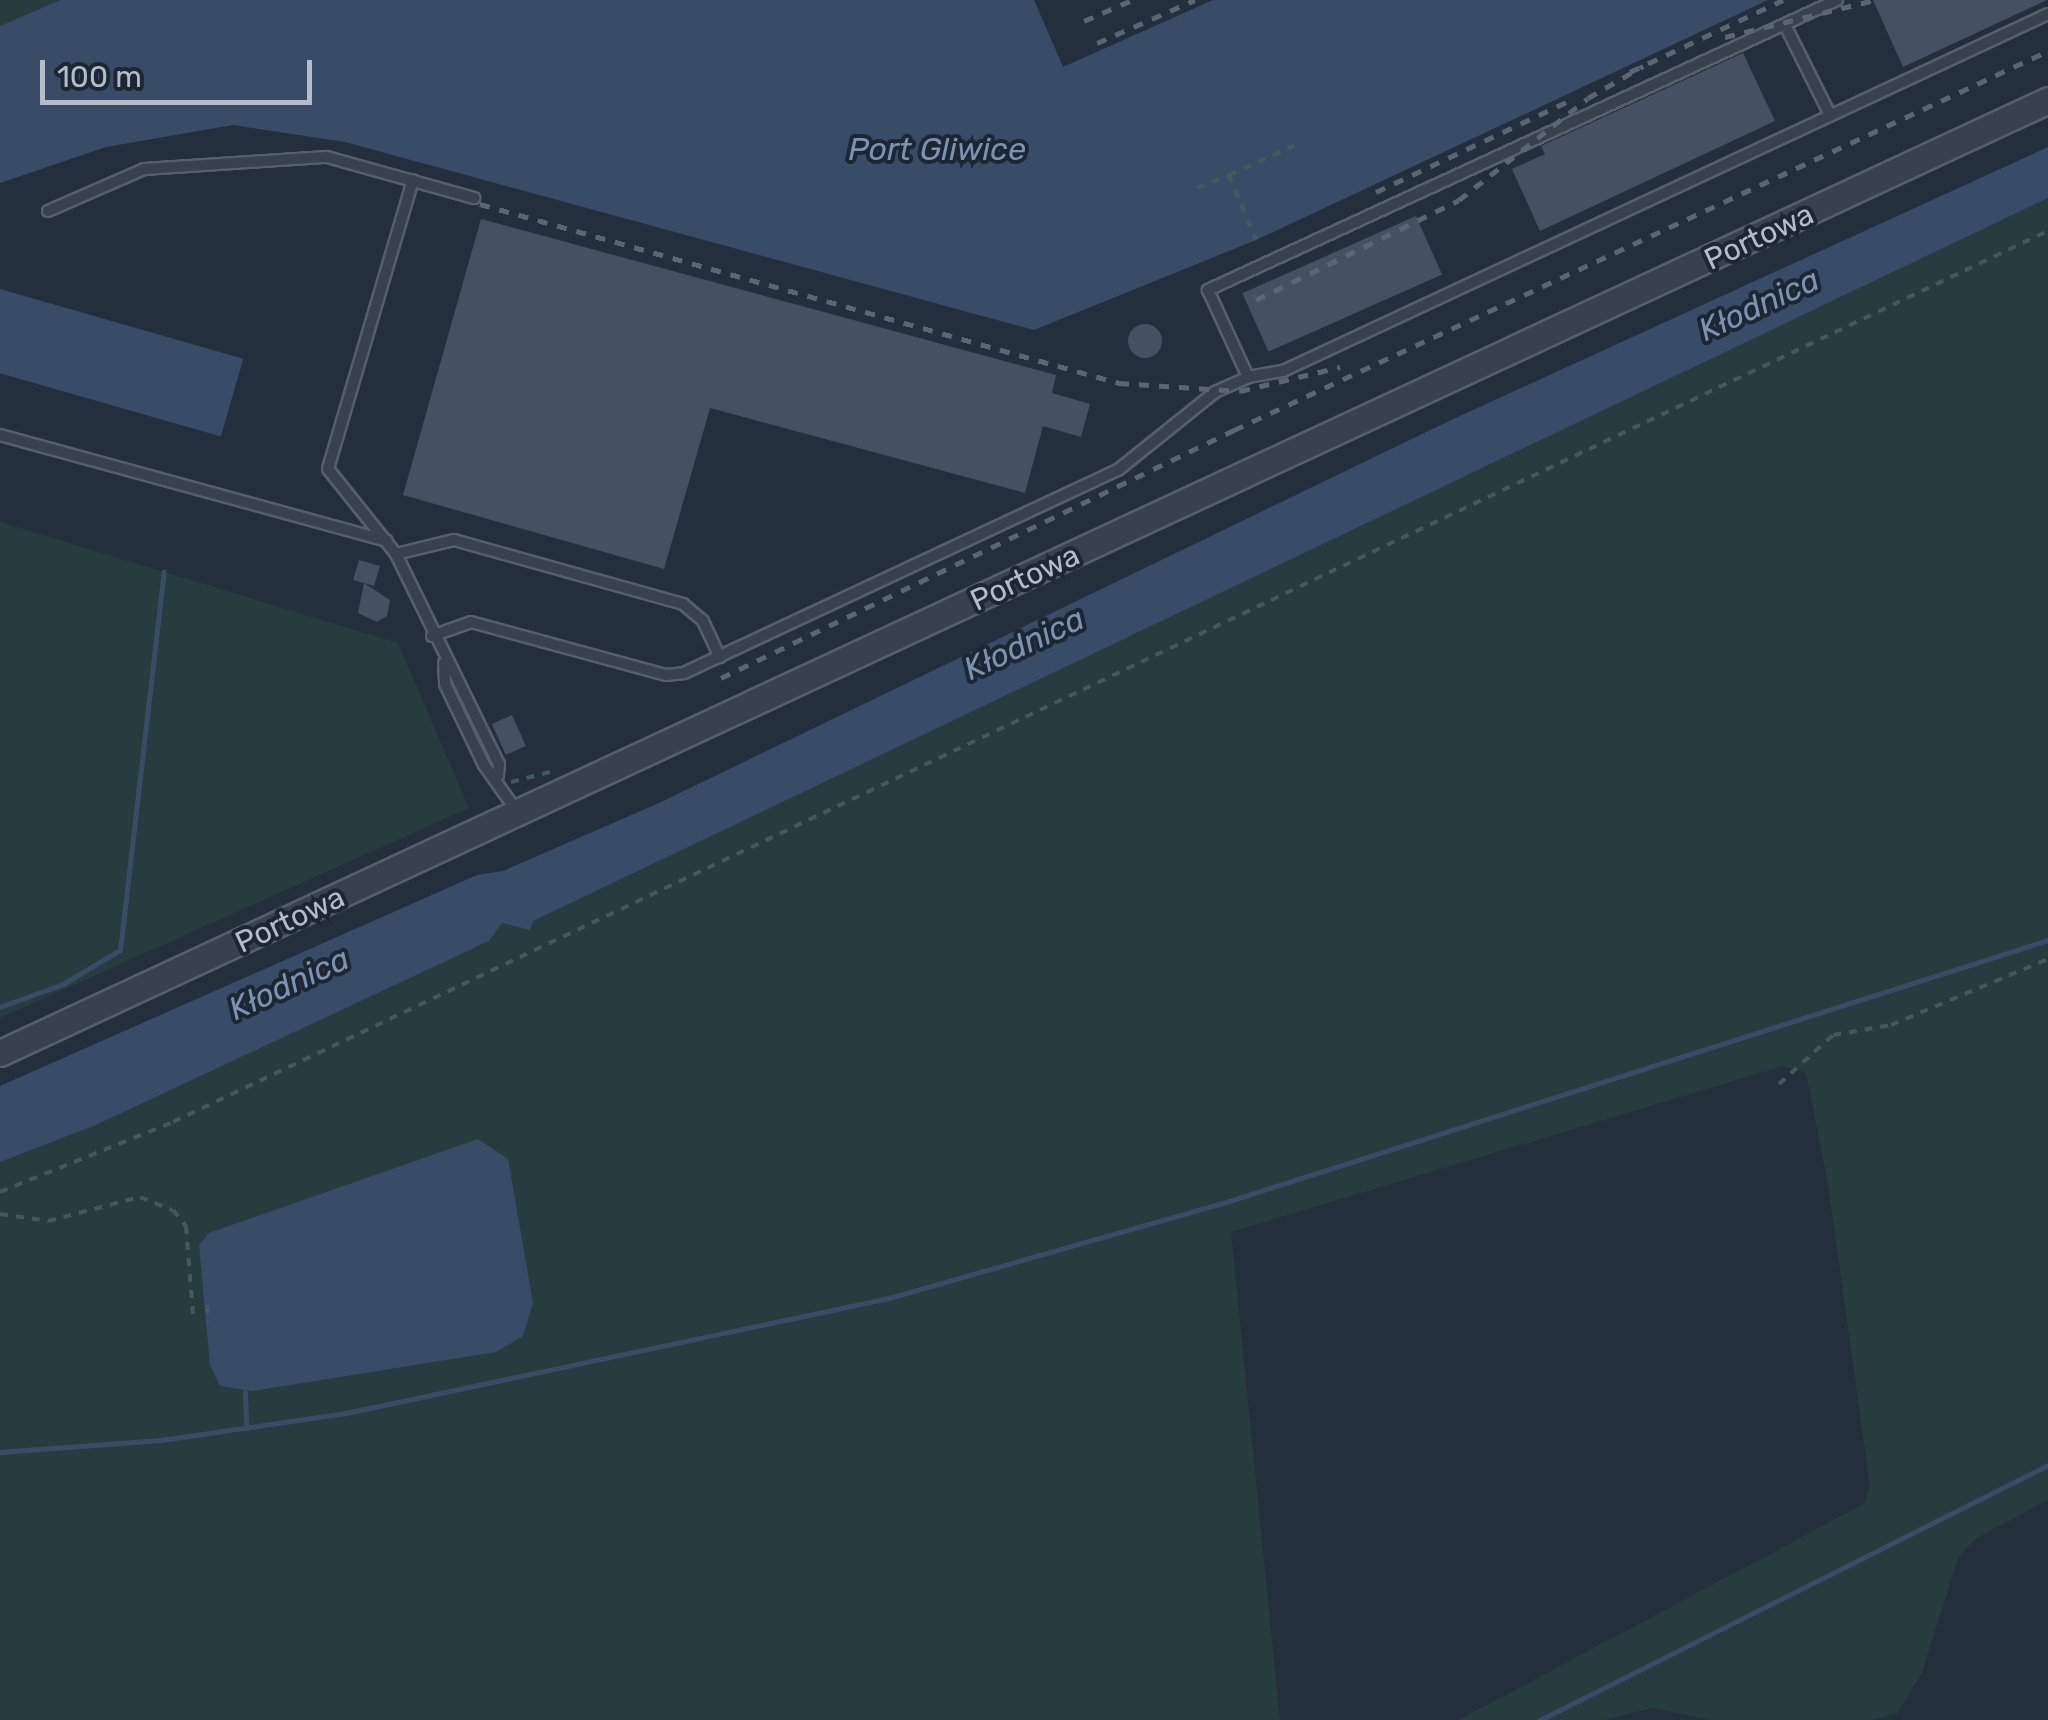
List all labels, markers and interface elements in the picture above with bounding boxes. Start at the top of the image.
scale bar [45,40,318,102]
text: 100 m [57,59,142,95]
water label: Port Gliwice [848,130,1026,168]
street label: Portowa [1699,196,1819,278]
water label: Kłodnica [1693,260,1825,350]
street label: Portowa [965,537,1085,619]
water label: Kłodnica [958,599,1090,689]
street label: Portowa [230,879,350,961]
water label: Kłodnica [223,939,355,1029]

